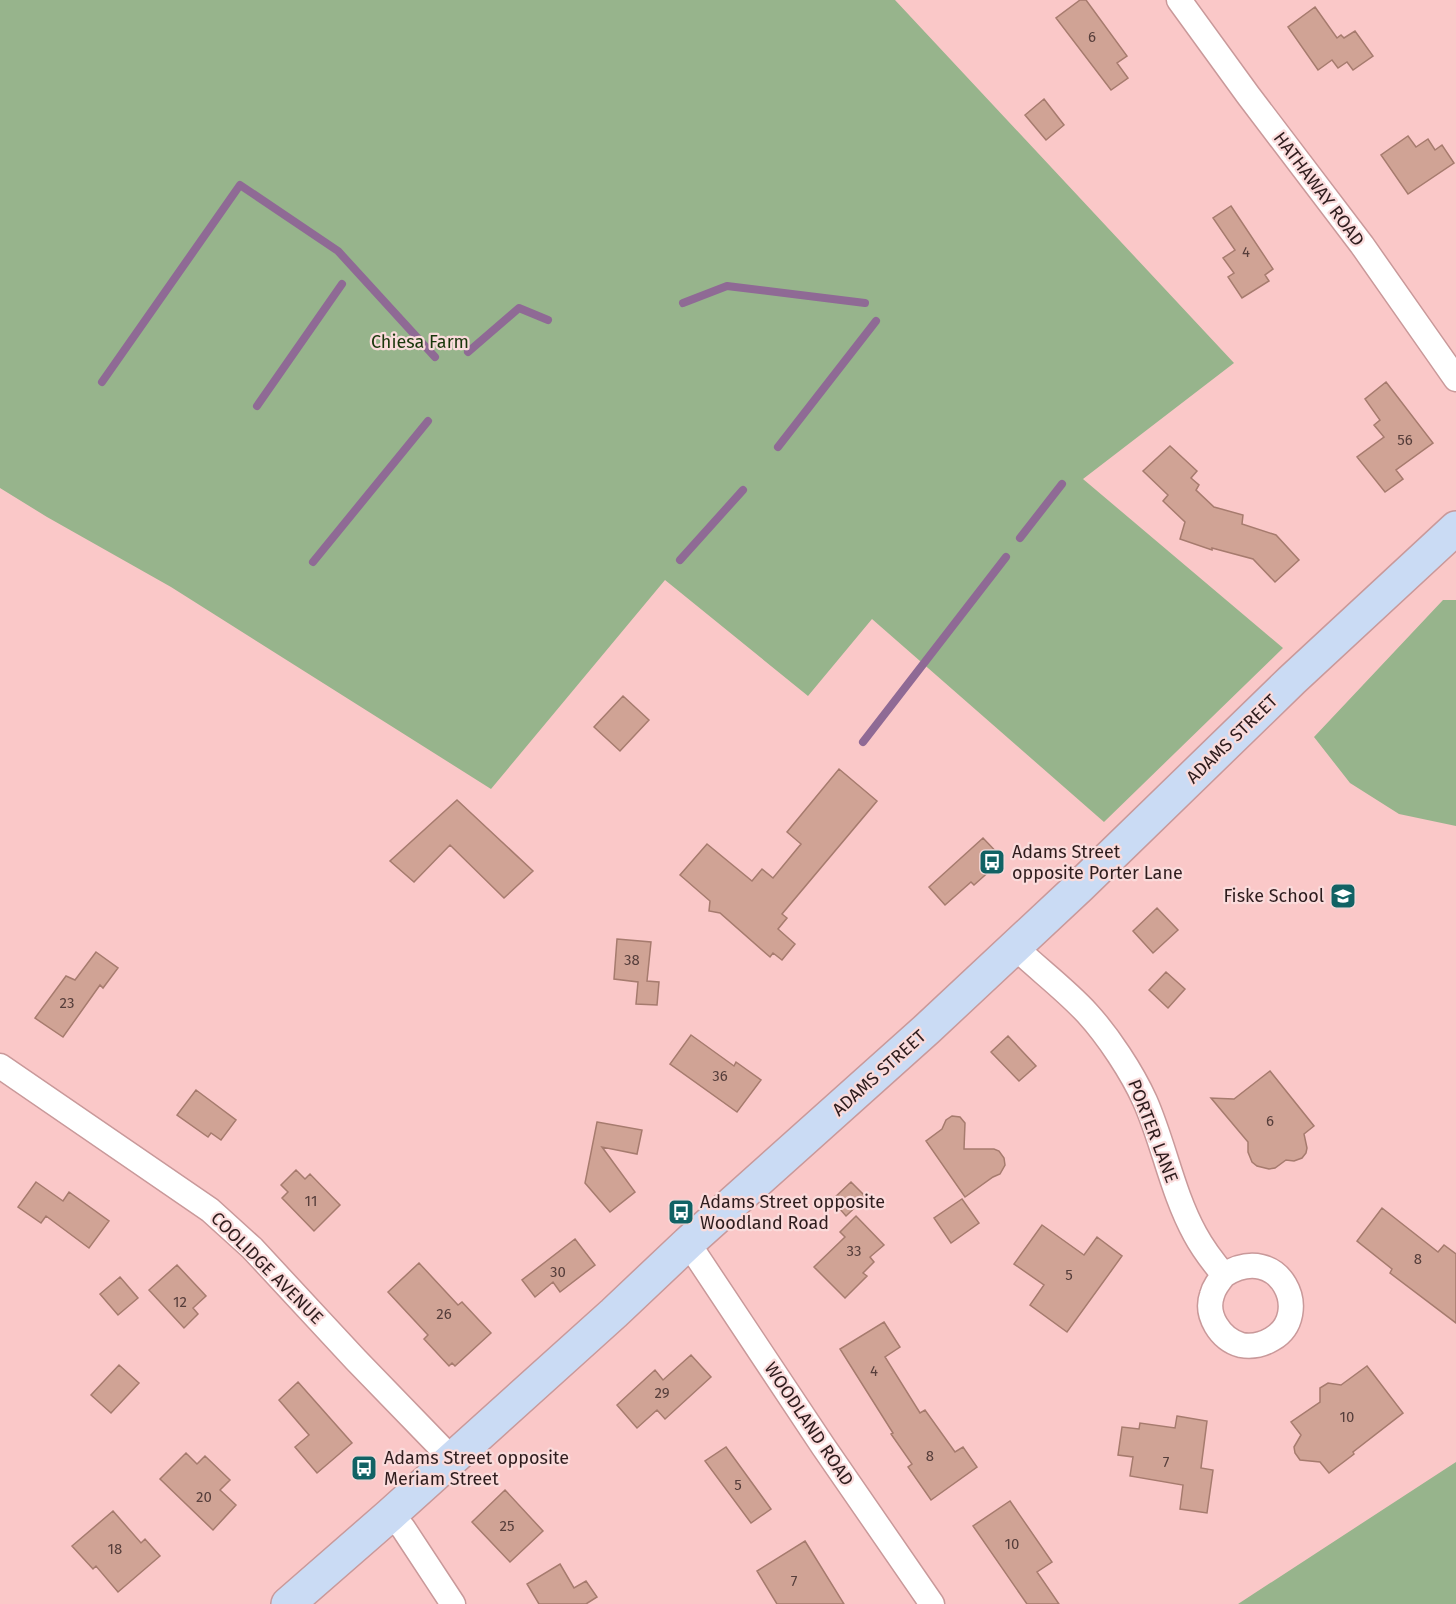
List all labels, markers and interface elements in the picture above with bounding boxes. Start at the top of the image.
house number: 6 [1088,28,1096,46]
street label: HATHAWAY ROAD [1269,128,1369,250]
house number: 4 [1242,243,1250,261]
park label: Chiesa Farm [371,331,469,353]
house number: 56 [1397,431,1413,449]
street label: ADAMS STREET [1182,689,1283,788]
place label: Adams Street opposite Porter Lane [1012,841,1183,884]
bus stop icon: Adams Street opposite Porter Lane [977,847,1007,877]
school or university icon: Fiske School [1328,881,1358,911]
place label: Fiske School [1223,885,1324,907]
house number: 38 [624,951,640,969]
house number: 23 [60,994,74,1012]
street label: ADAMS STREET [828,1025,931,1121]
house number: 36 [712,1067,728,1085]
street label: PORTER LANE [1123,1076,1183,1186]
house number: 6 [1266,1112,1274,1130]
place label: Adams Street opposite Woodland Road [700,1191,885,1234]
house number: 11 [305,1192,317,1210]
bus stop icon: Adams Street opposite Woodland Road [666,1197,696,1227]
street label: COOLIDGE AVENUE [206,1207,328,1329]
house number: 33 [847,1242,861,1260]
house number: 8 [1414,1250,1422,1268]
house number: 30 [550,1263,566,1281]
house number: 5 [1065,1266,1073,1284]
house number: 12 [173,1293,187,1311]
house number: 26 [436,1305,452,1323]
street label: WOODLAND ROAD [760,1358,858,1490]
house number: 4 [870,1362,878,1380]
house number: 29 [654,1384,670,1402]
house number: 10 [1340,1408,1354,1426]
place label: Adams Street opposite Meriam Street [384,1447,569,1490]
house number: 8 [926,1447,934,1465]
bus stop icon: Adams Street opposite Meriam Street [349,1453,379,1483]
house number: 7 [1163,1453,1170,1471]
house number: 5 [734,1476,742,1494]
house number: 20 [196,1488,212,1506]
house number: 25 [500,1517,514,1535]
house number: 10 [1005,1535,1019,1553]
house number: 18 [108,1540,122,1558]
house number: 7 [791,1572,798,1590]

